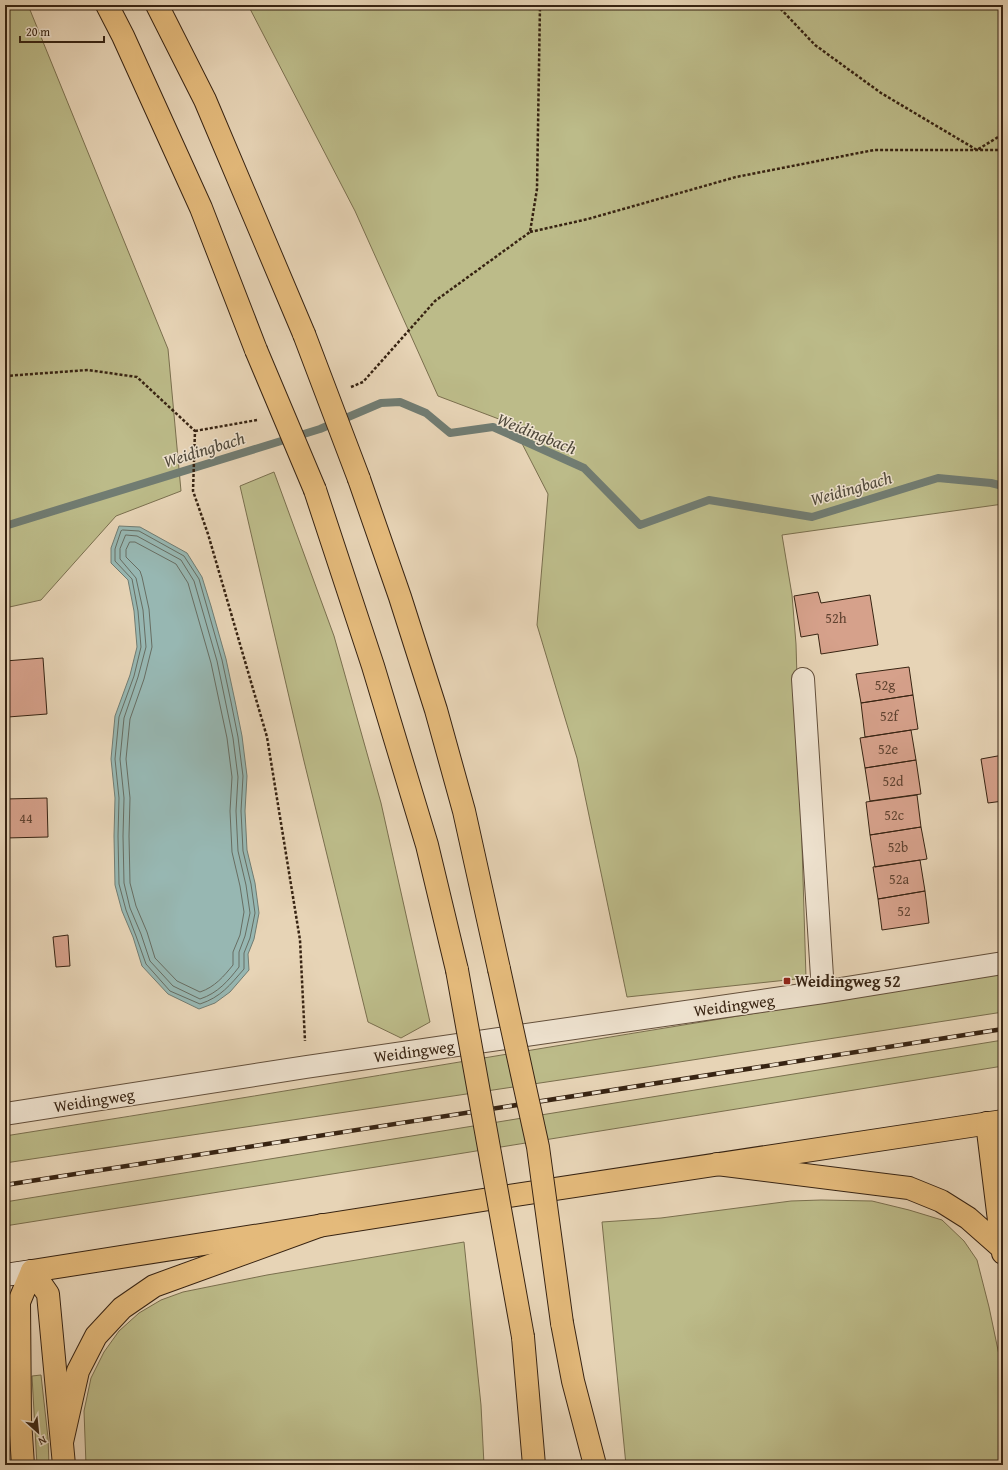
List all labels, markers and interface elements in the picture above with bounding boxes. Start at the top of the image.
scale bar [20,18,104,44]
text: 20 m [26,23,50,40]
water label: Weidingbach [493,406,581,460]
water label: Weidingbach [160,425,248,473]
water label: Weidingbach [807,464,895,512]
house number: 52h [825,608,847,628]
house number: 52g [875,675,895,695]
house number: 52f [880,706,899,726]
house number: 52e [878,739,898,759]
house number: 52d [883,771,904,791]
house number: 52c [884,805,904,825]
house number: 44 [19,808,33,828]
house number: 52b [888,837,908,857]
house number: 52a [889,869,909,889]
house number: 52 [897,901,911,921]
place label: Weidingweg 52 [795,969,900,993]
marker: Weidingweg 52 [782,976,792,986]
street label: Weidingweg [692,987,776,1023]
street label: Weidingweg [372,1033,456,1069]
street label: Weidingweg [52,1082,136,1118]
north arrow [18,1412,58,1452]
text: N [35,1432,49,1450]

